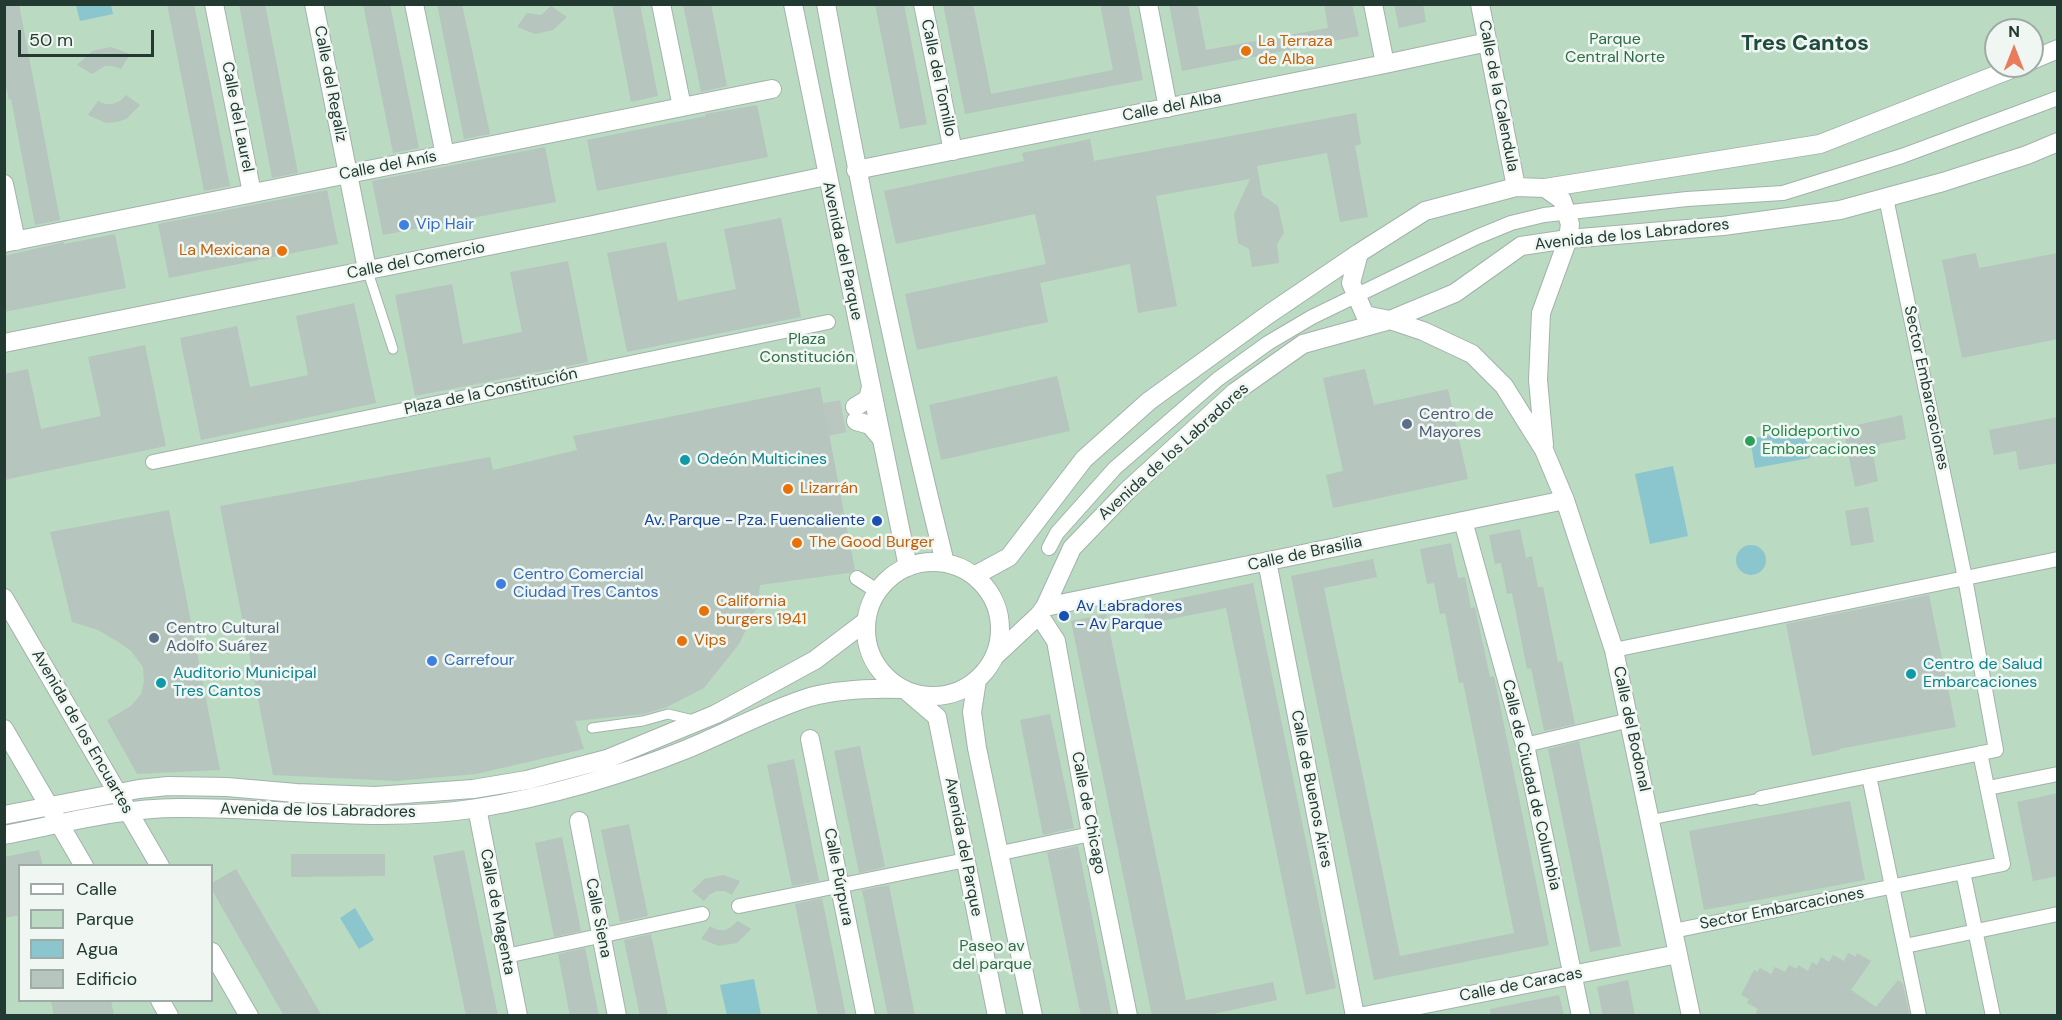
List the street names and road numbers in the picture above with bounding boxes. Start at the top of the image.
street label: Calle del Tomillo [916,18,960,138]
street label: Calle de la Calendula [1474,19,1522,173]
street label: Calle del Regaliz [309,24,351,144]
street label: Calle del Laurel [217,60,257,174]
street label: Calle del Alba [1121,88,1223,126]
street label: Calle del Anís [338,147,438,185]
street label: Avenida del Parque [818,180,866,322]
street label: Avenida de los Labradores [1534,215,1730,255]
street label: Calle del Comercio [345,238,487,284]
street label: Sector Embarcaciones [1899,304,1953,472]
street label: Plaza de la Constitución [403,364,579,420]
street label: Avenida de los Labradores [1095,379,1253,525]
street label: Calle de Brasilia [1246,533,1364,575]
street label: Avenida de los Encuartes [27,647,137,817]
street label: Calle del Bodonal [1608,665,1654,793]
street label: Calle de Ciudad de Columbia [1497,678,1565,892]
street label: Calle de Buenos Aires [1286,709,1336,869]
street label: Calle de Chicago [1067,750,1109,876]
street label: Avenida del Parque [940,776,986,918]
street label: Avenida de los Labradores [220,800,416,822]
street label: Calle Púrpura [819,827,857,927]
street label: Calle de Magenta [475,847,519,977]
street label: Calle Siena [581,877,615,959]
street label: Sector Embarcaciones [1698,884,1866,934]
street label: Calle de Caracas [1458,964,1584,1006]

